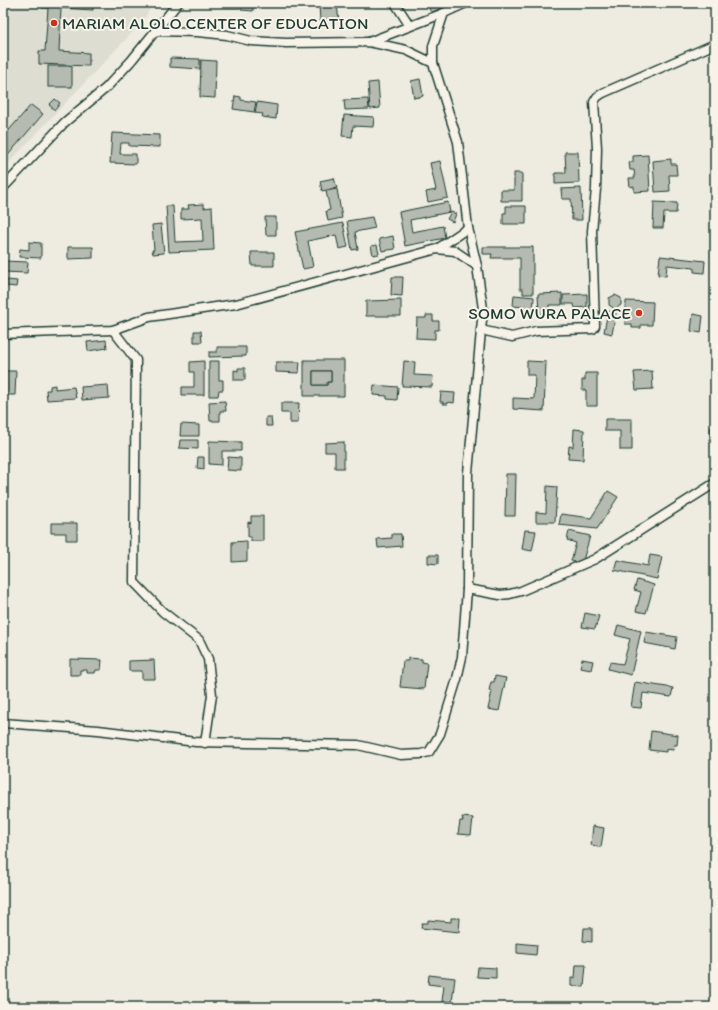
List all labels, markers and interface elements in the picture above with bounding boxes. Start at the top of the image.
place label: MARIAM ALOLO CENTER OF EDUCATION [62,13,368,33]
marker: MARIAM ALOLO CENTER OF EDUCATION [49,18,59,28]
place label: SOMO WURA PALACE [468,303,631,323]
marker: SOMO WURA PALACE [634,308,644,318]

